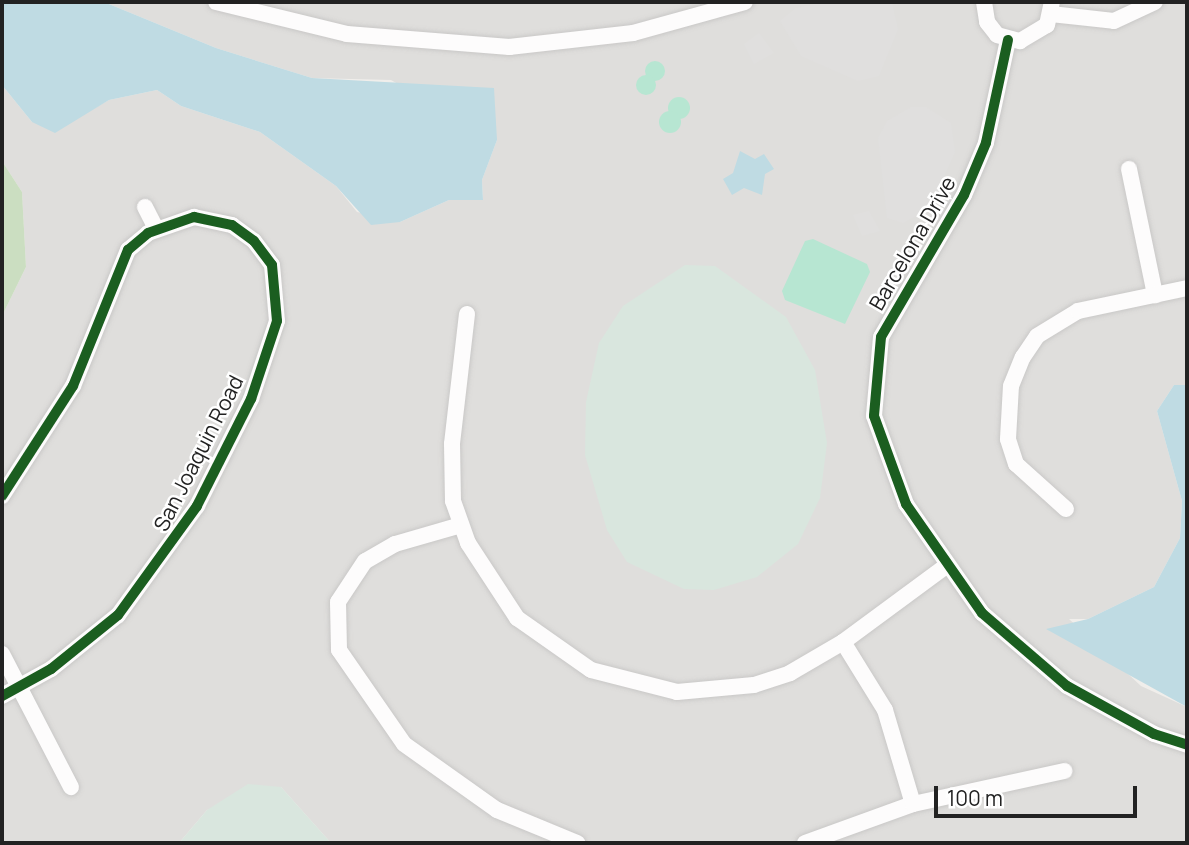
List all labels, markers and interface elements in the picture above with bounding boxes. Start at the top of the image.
street label: Barcelona Drive [864,172,960,314]
street label: San Joaquin Road [148,371,248,535]
scale bar [937,772,1140,816]
text: 100 m [947,784,1003,812]

